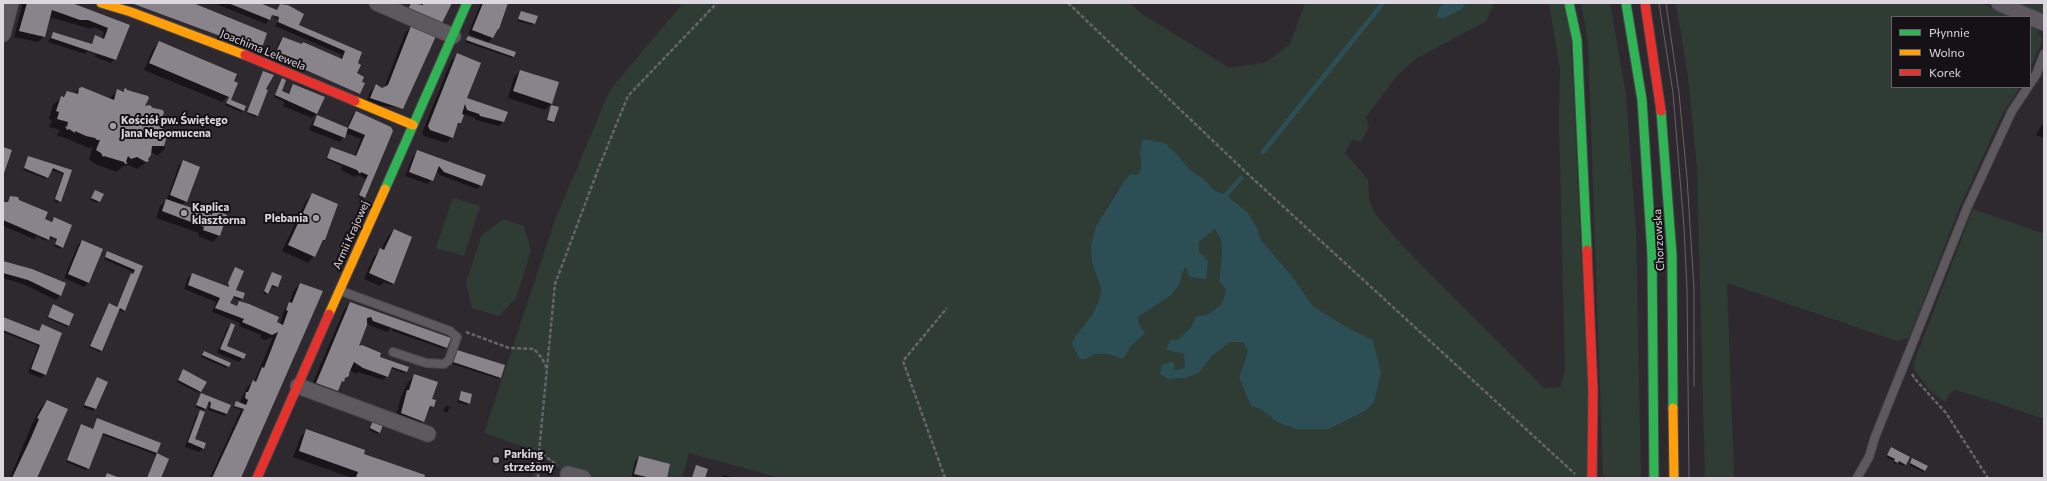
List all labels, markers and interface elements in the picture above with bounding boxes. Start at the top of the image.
legend [1891,16,2031,88]
text: Płynnie [1929,25,1970,39]
street label: Joachima Lelewela [218,27,308,73]
text: Wolno [1929,45,1965,59]
text: Korek [1929,65,1961,79]
place label: Kościół pw. Świętego Jana Nepomucena [121,113,228,139]
marker: Kościół pw. Świętego Jana Nepomucena [108,121,118,131]
street label: Armii Krajowej [330,199,372,271]
place label: Kaplica klasztorna [192,200,246,226]
marker: Kaplica klasztorna [179,208,189,218]
street label: Chorzowska [1651,209,1667,271]
place label: Plebania [265,211,308,225]
marker: Plebania [311,213,321,223]
place label: Parking strzeżony [504,447,554,473]
marker: Parking strzeżony [491,455,501,465]

